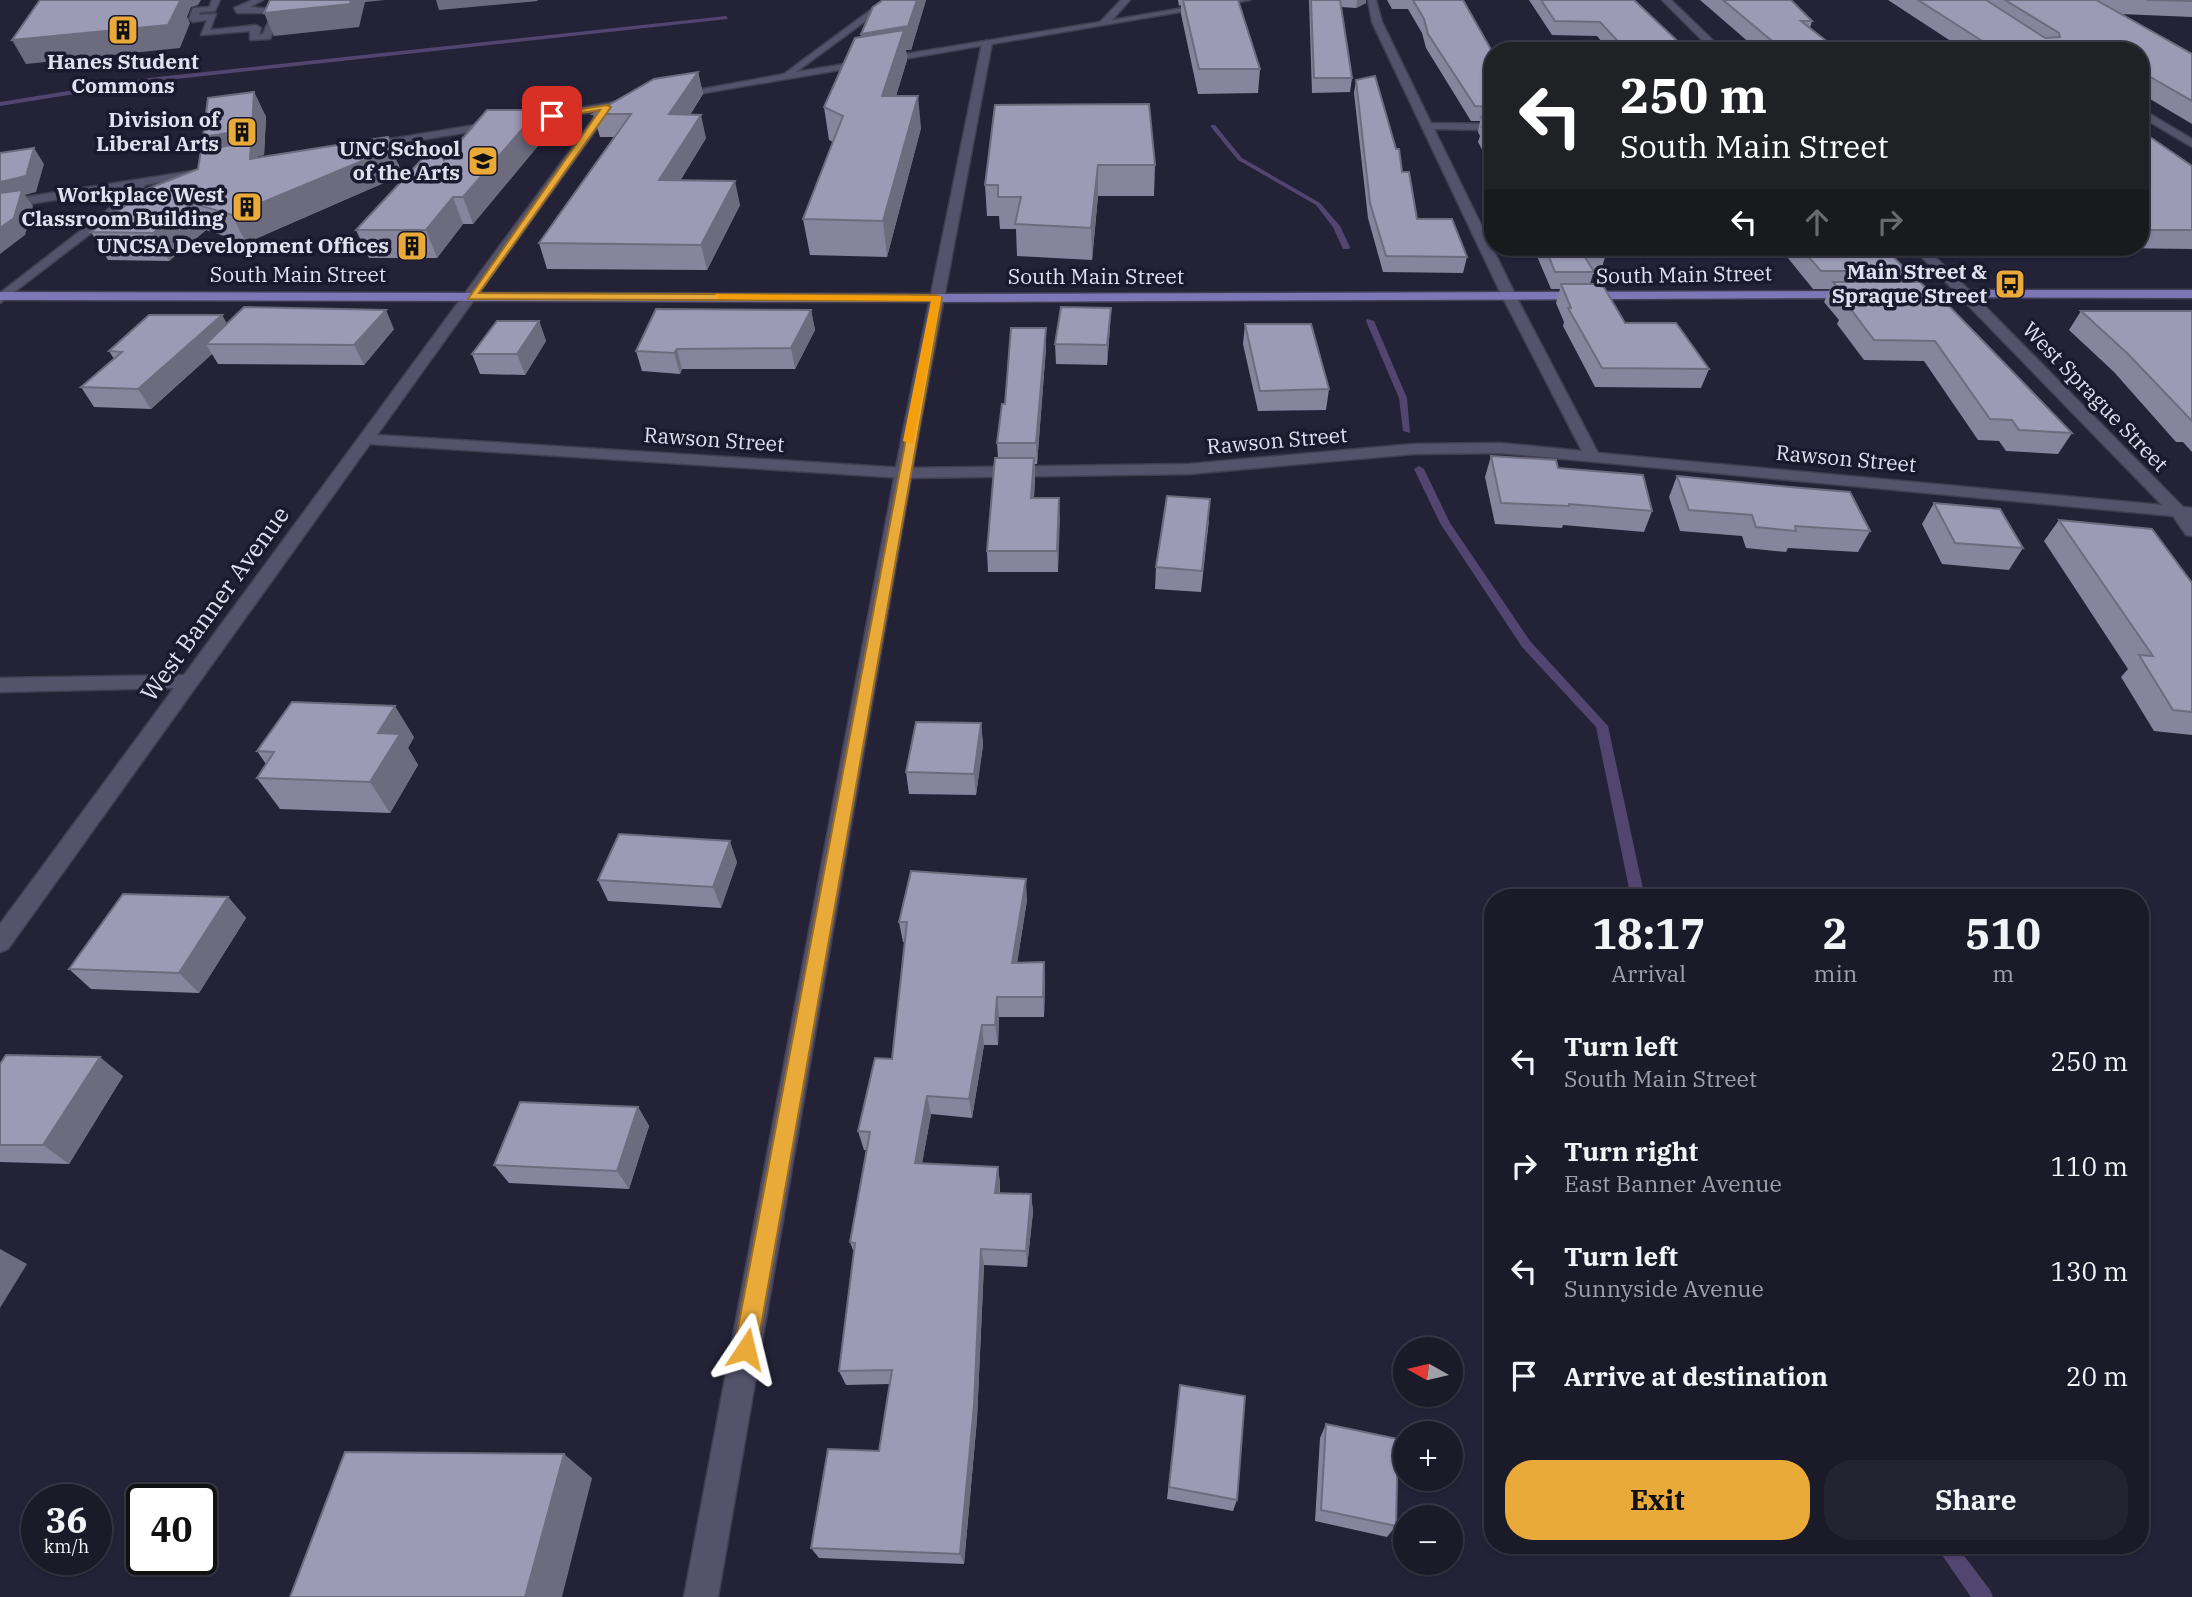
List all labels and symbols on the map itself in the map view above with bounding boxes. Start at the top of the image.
building icon: Hanes Student Commons [106,13,140,47]
place label: Hanes Student Commons [47,47,199,99]
pin [522,86,582,146]
place label: Division of Liberal Arts [96,105,221,157]
building icon: Division of Liberal Arts [225,115,259,149]
place label: UNC School of the Arts [339,134,460,186]
school or university icon: UNC School of the Arts [466,144,500,178]
place label: Workplace West Classroom Building [21,180,225,232]
building icon: Workplace West Classroom Building [230,190,264,224]
building icon: UNCSA Development Offices [395,229,429,263]
place label: UNCSA Development Offices [96,231,389,259]
place label: Main Street & Spraque Street [1832,257,1987,309]
street label: South Main Street [1596,258,1772,290]
street label: South Main Street [210,260,386,288]
street label: South Main Street [1008,262,1184,290]
bus stop icon: Main Street & Spraque Street [1993,267,2027,301]
street label: West Sprague Street [2017,315,2175,477]
street label: Rawson Street [643,420,785,458]
street label: Rawson Street [1205,420,1348,460]
street label: Rawson Street [1775,438,1918,478]
street label: West Banner Avenue [133,499,296,707]
position arrow [709,1312,783,1386]
north arrow [1393,1337,1463,1407]
speed limit sign: 40 [126,1484,217,1575]

